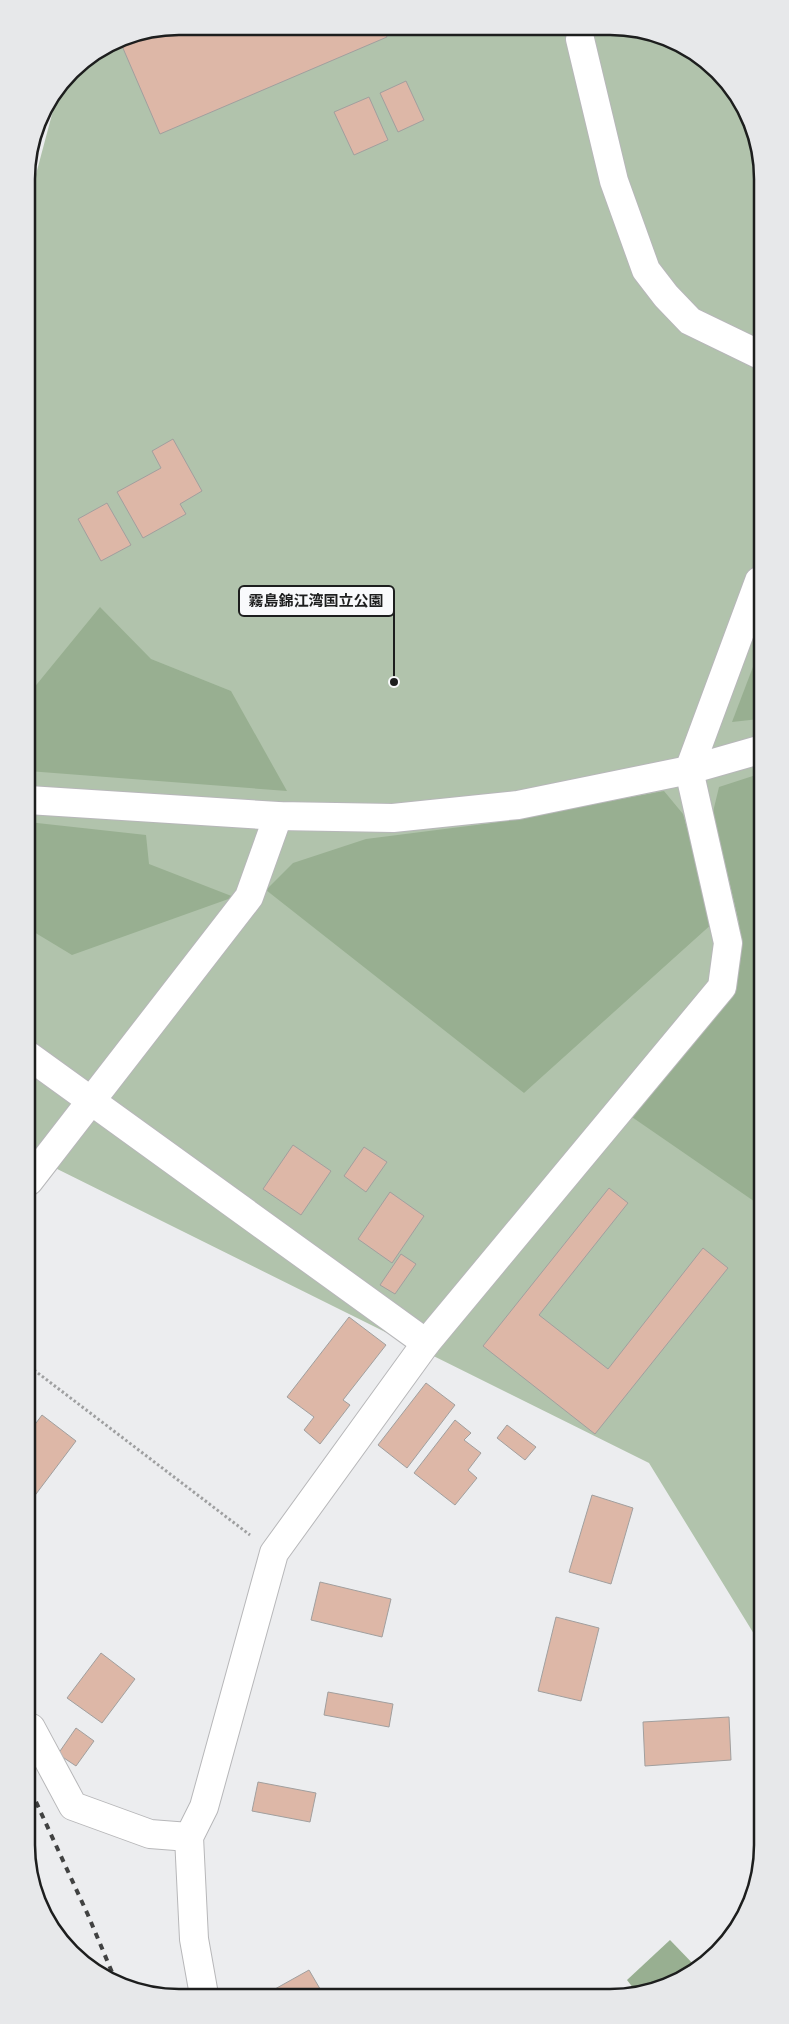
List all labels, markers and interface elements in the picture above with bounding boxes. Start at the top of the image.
callout: 霧島錦江湾国立公園 [239,586,394,616]
text: 霧島錦江湾国立公園 [248,591,384,610]

